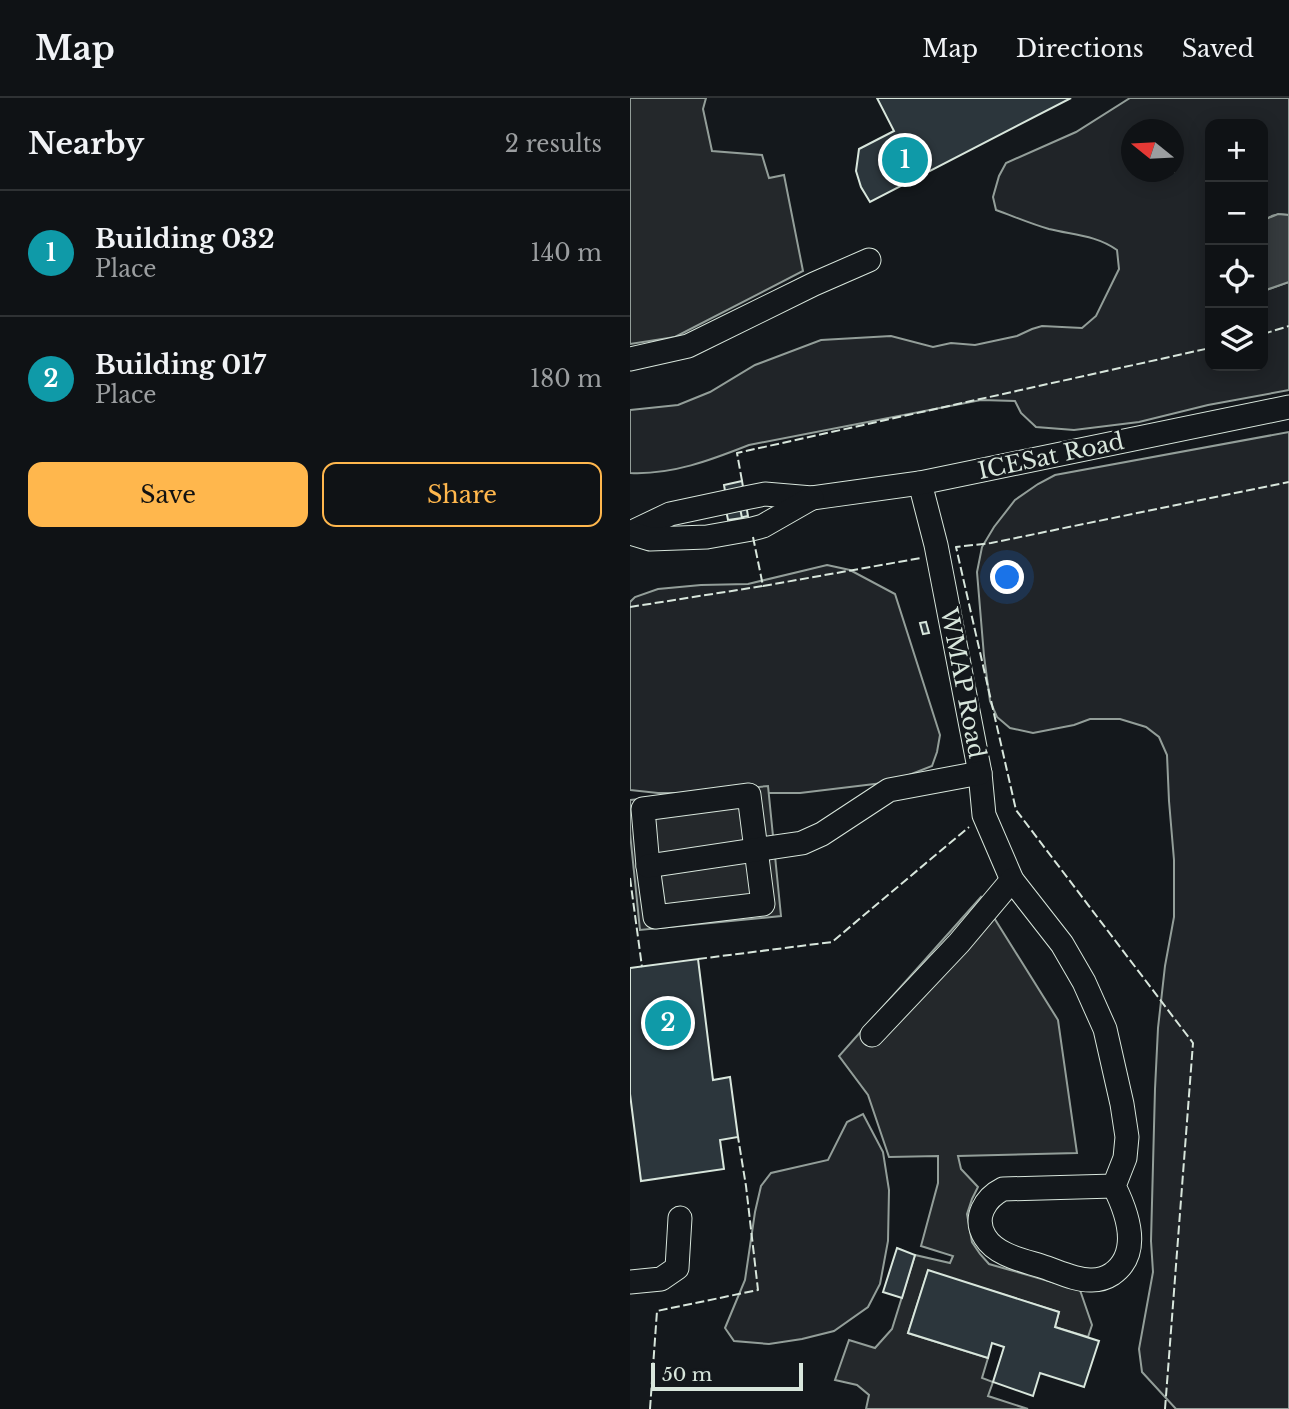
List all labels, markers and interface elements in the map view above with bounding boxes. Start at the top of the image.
text: Map [35,28,115,69]
text: Map [922,34,978,63]
text: Directions [1016,34,1144,63]
text: Saved [1182,34,1254,63]
north arrow [1121,119,1184,182]
map controls [1205,119,1268,371]
button: + [1205,119,1268,182]
text: Nearby [28,125,144,162]
text: 2 results [505,130,602,158]
pin: 1 [882,134,928,186]
button: − [1205,182,1268,245]
text: Building 032 [95,223,275,255]
text: 1 [46,239,56,267]
text: 140 m [531,239,602,267]
button: locate [1205,245,1268,308]
text: Place [95,255,157,283]
button: layers [1205,308,1268,371]
text: Building 017 [95,349,266,381]
text: 2 [44,365,58,393]
text: 180 m [530,365,602,393]
text: Place [95,381,157,409]
street label: ICESat Road [975,427,1127,485]
button: Save [28,462,308,527]
button: Share [322,462,602,527]
your location [990,560,1024,594]
street label: WMAP Road [934,604,991,761]
pin: 2 [645,997,691,1049]
scale bar [651,1360,803,1392]
text: 50 m [662,1363,712,1386]

